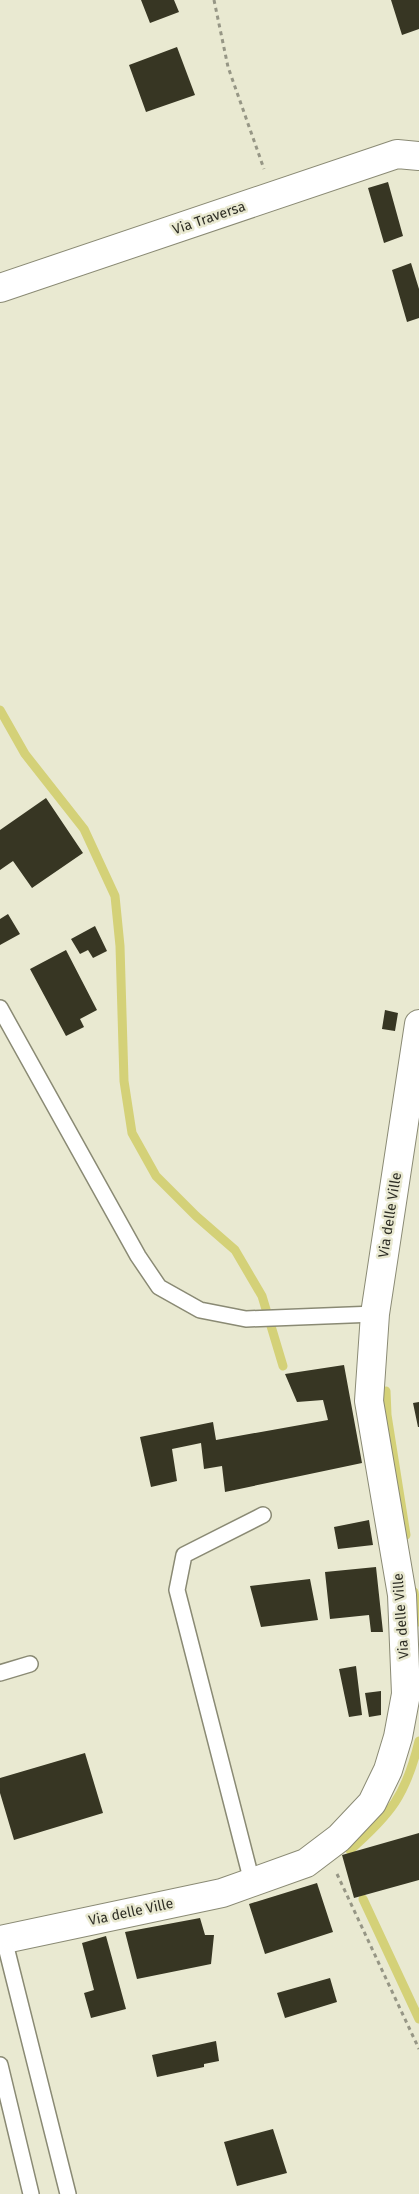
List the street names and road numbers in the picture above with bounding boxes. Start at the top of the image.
street label: Via Traversa [170,198,248,238]
street label: Via delle Ville [375,1171,405,1259]
street label: Via delle Ville [390,1572,412,1660]
street label: Via delle Ville [87,1895,175,1929]

